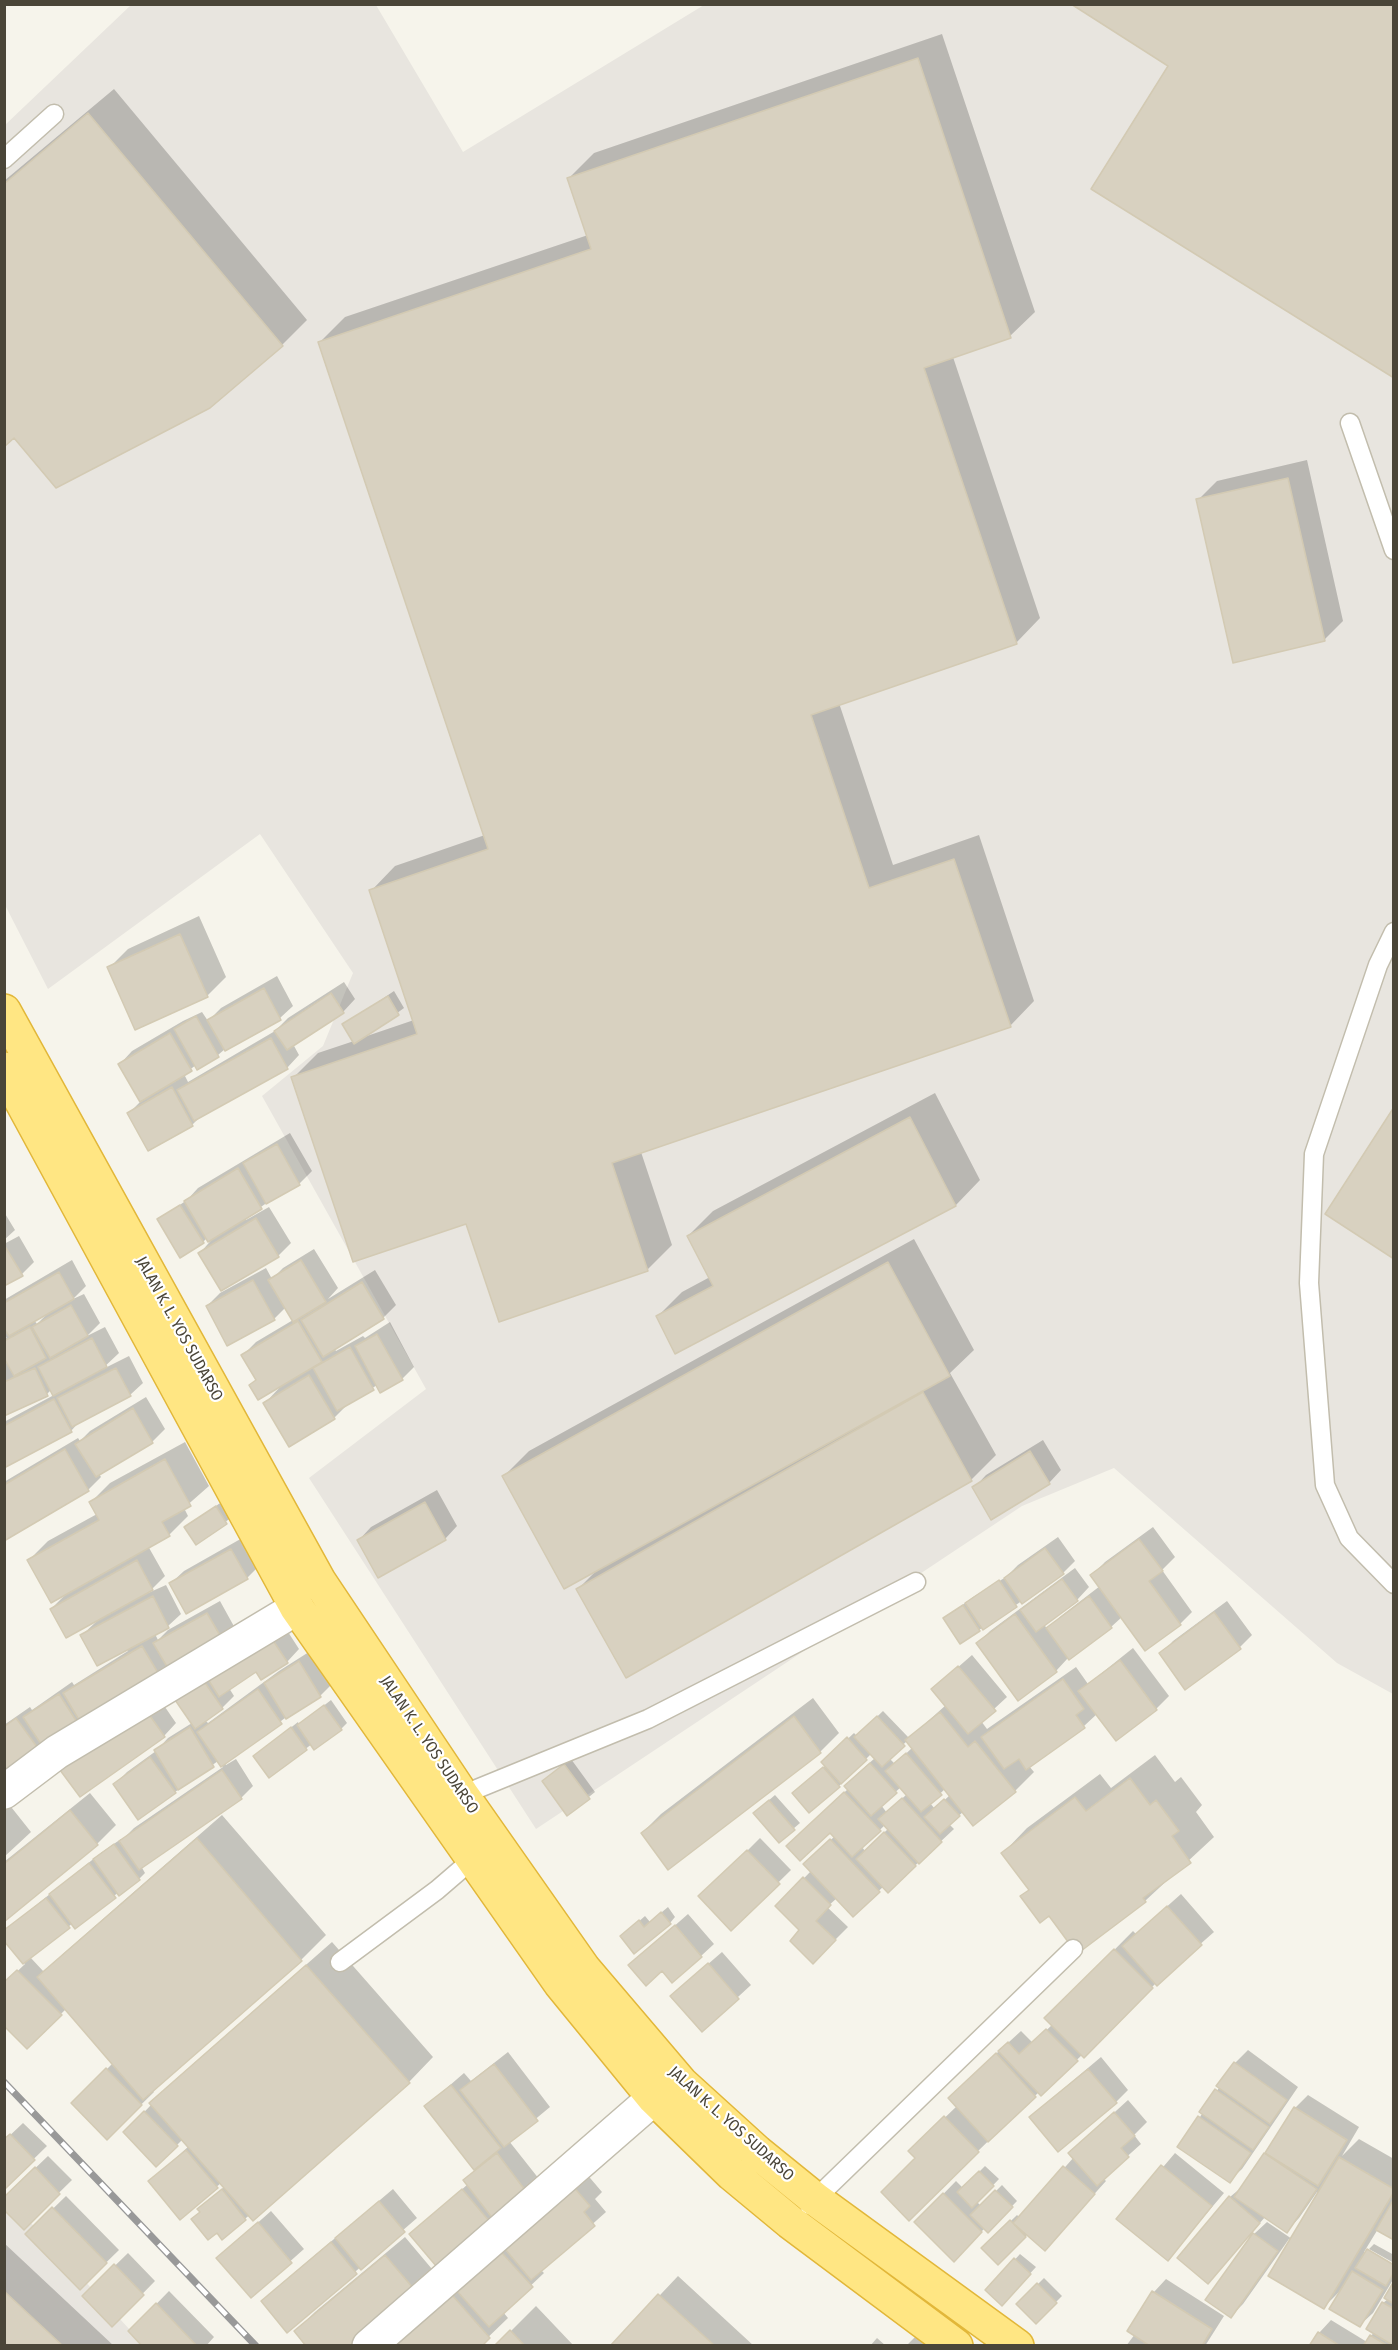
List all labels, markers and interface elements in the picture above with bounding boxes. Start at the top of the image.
street label: JALAN K. L. YOS SUDARSO [131,1253,227,1405]
street label: JALAN K. L. YOS SUDARSO [376,1672,482,1818]
street label: JALAN K. L. YOS SUDARSO [664,2063,798,2185]

